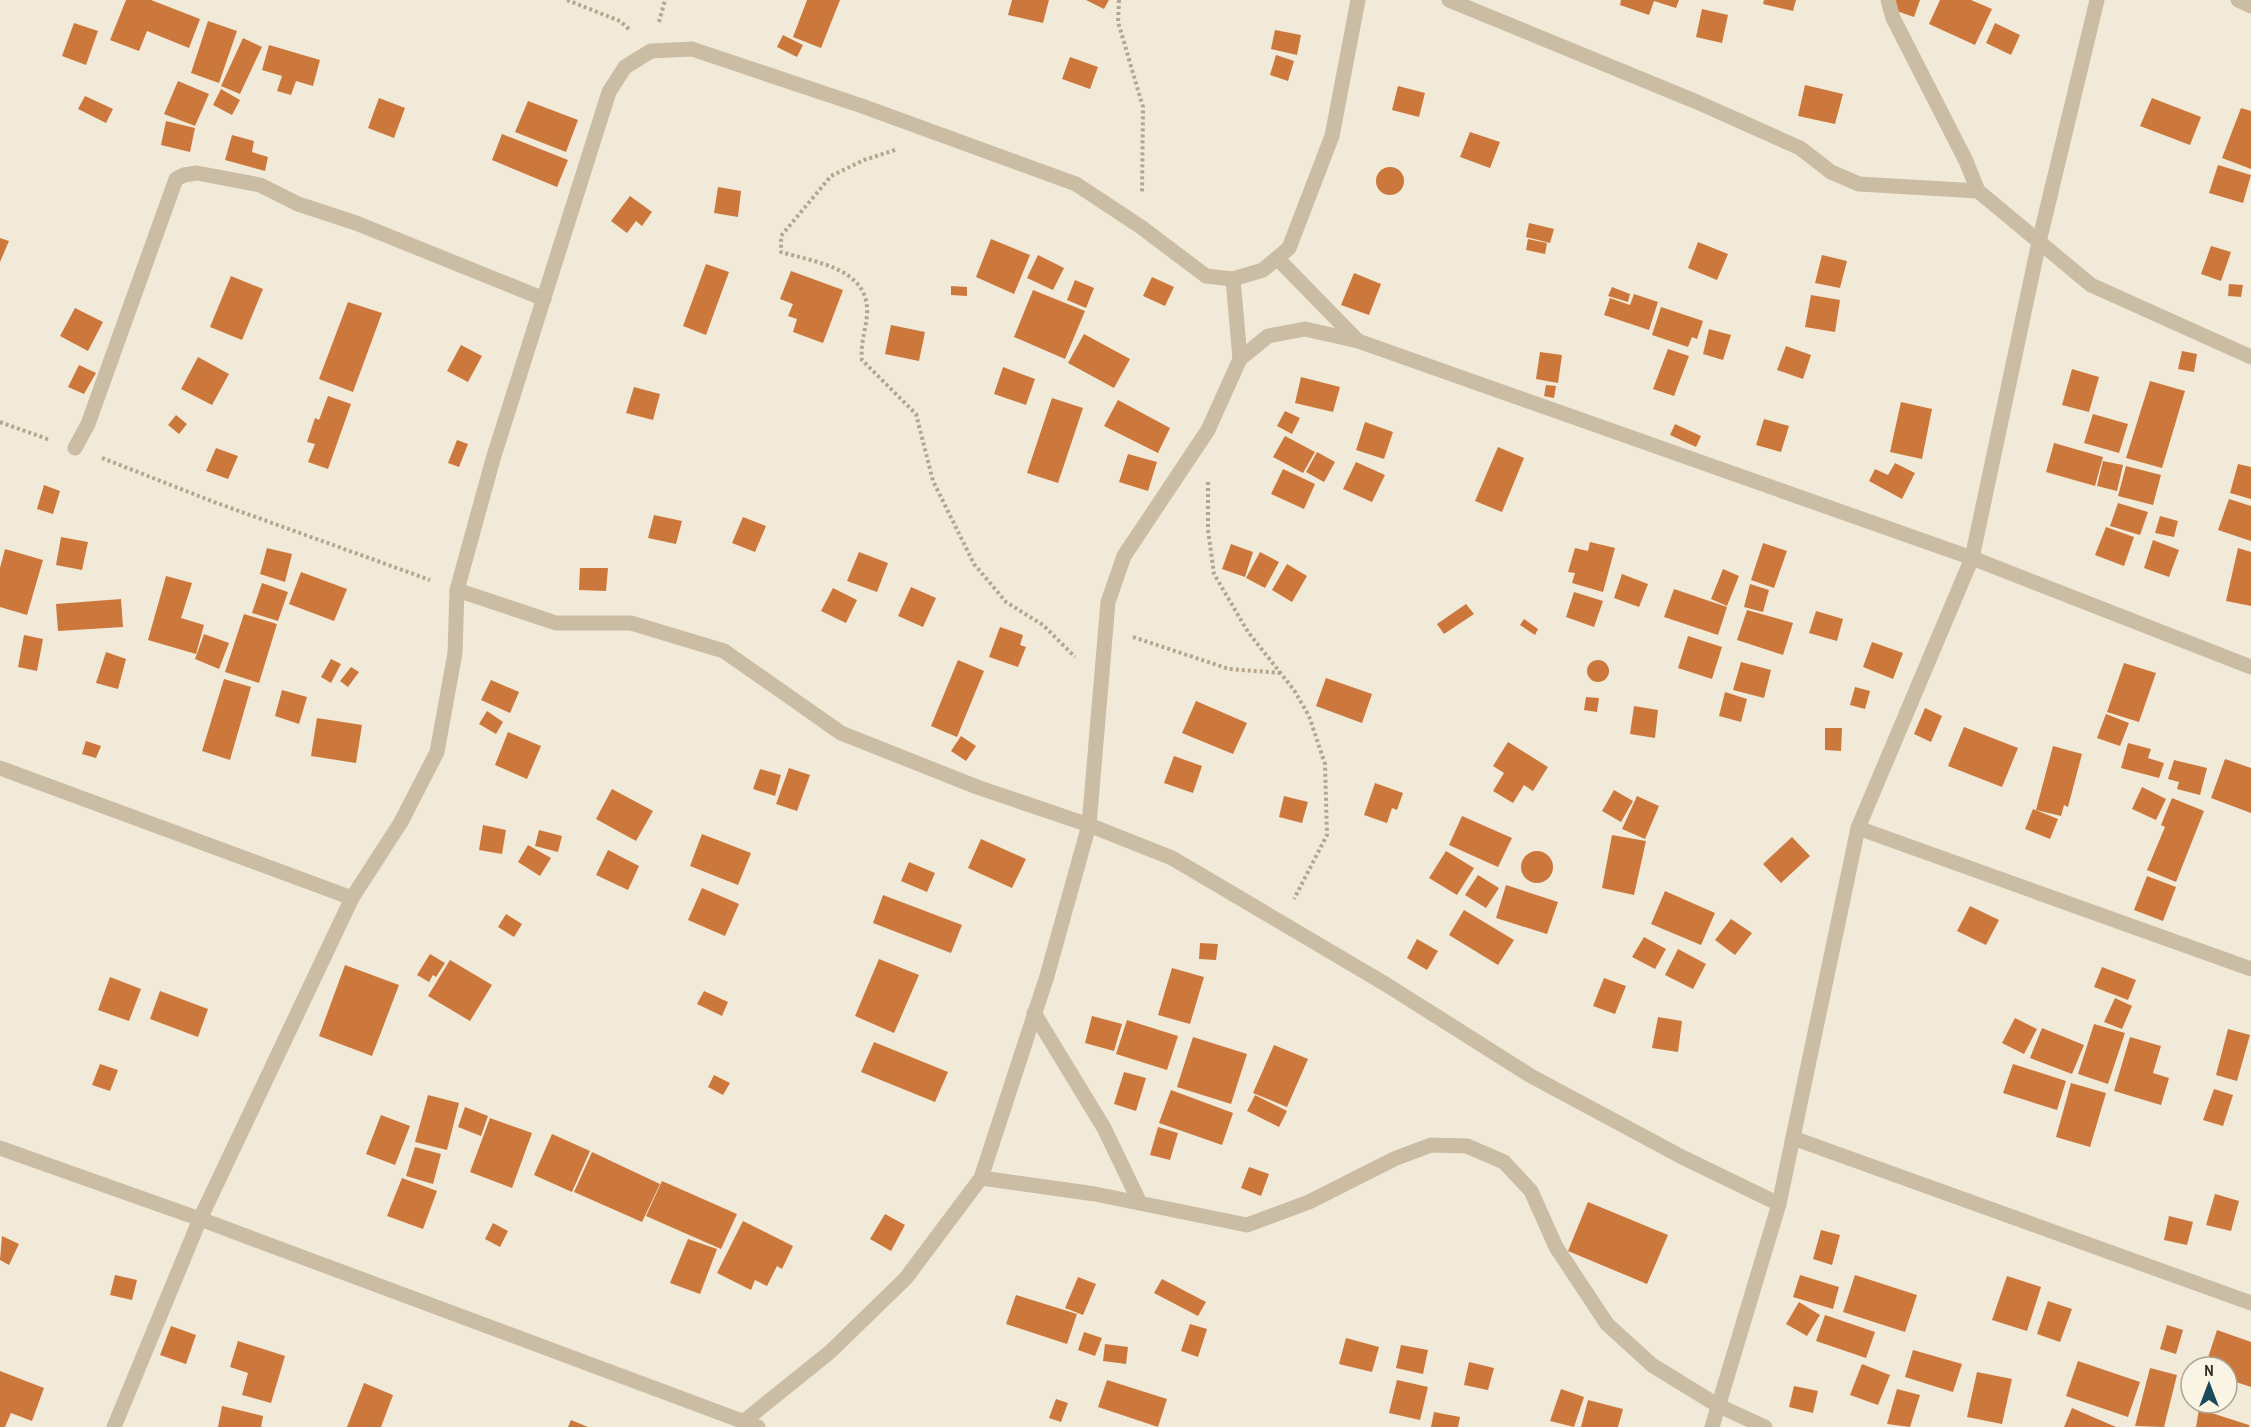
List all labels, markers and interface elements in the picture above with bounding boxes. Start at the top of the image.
north arrow [2179,1355,2239,1415]
text: N [2204,1359,2214,1381]

